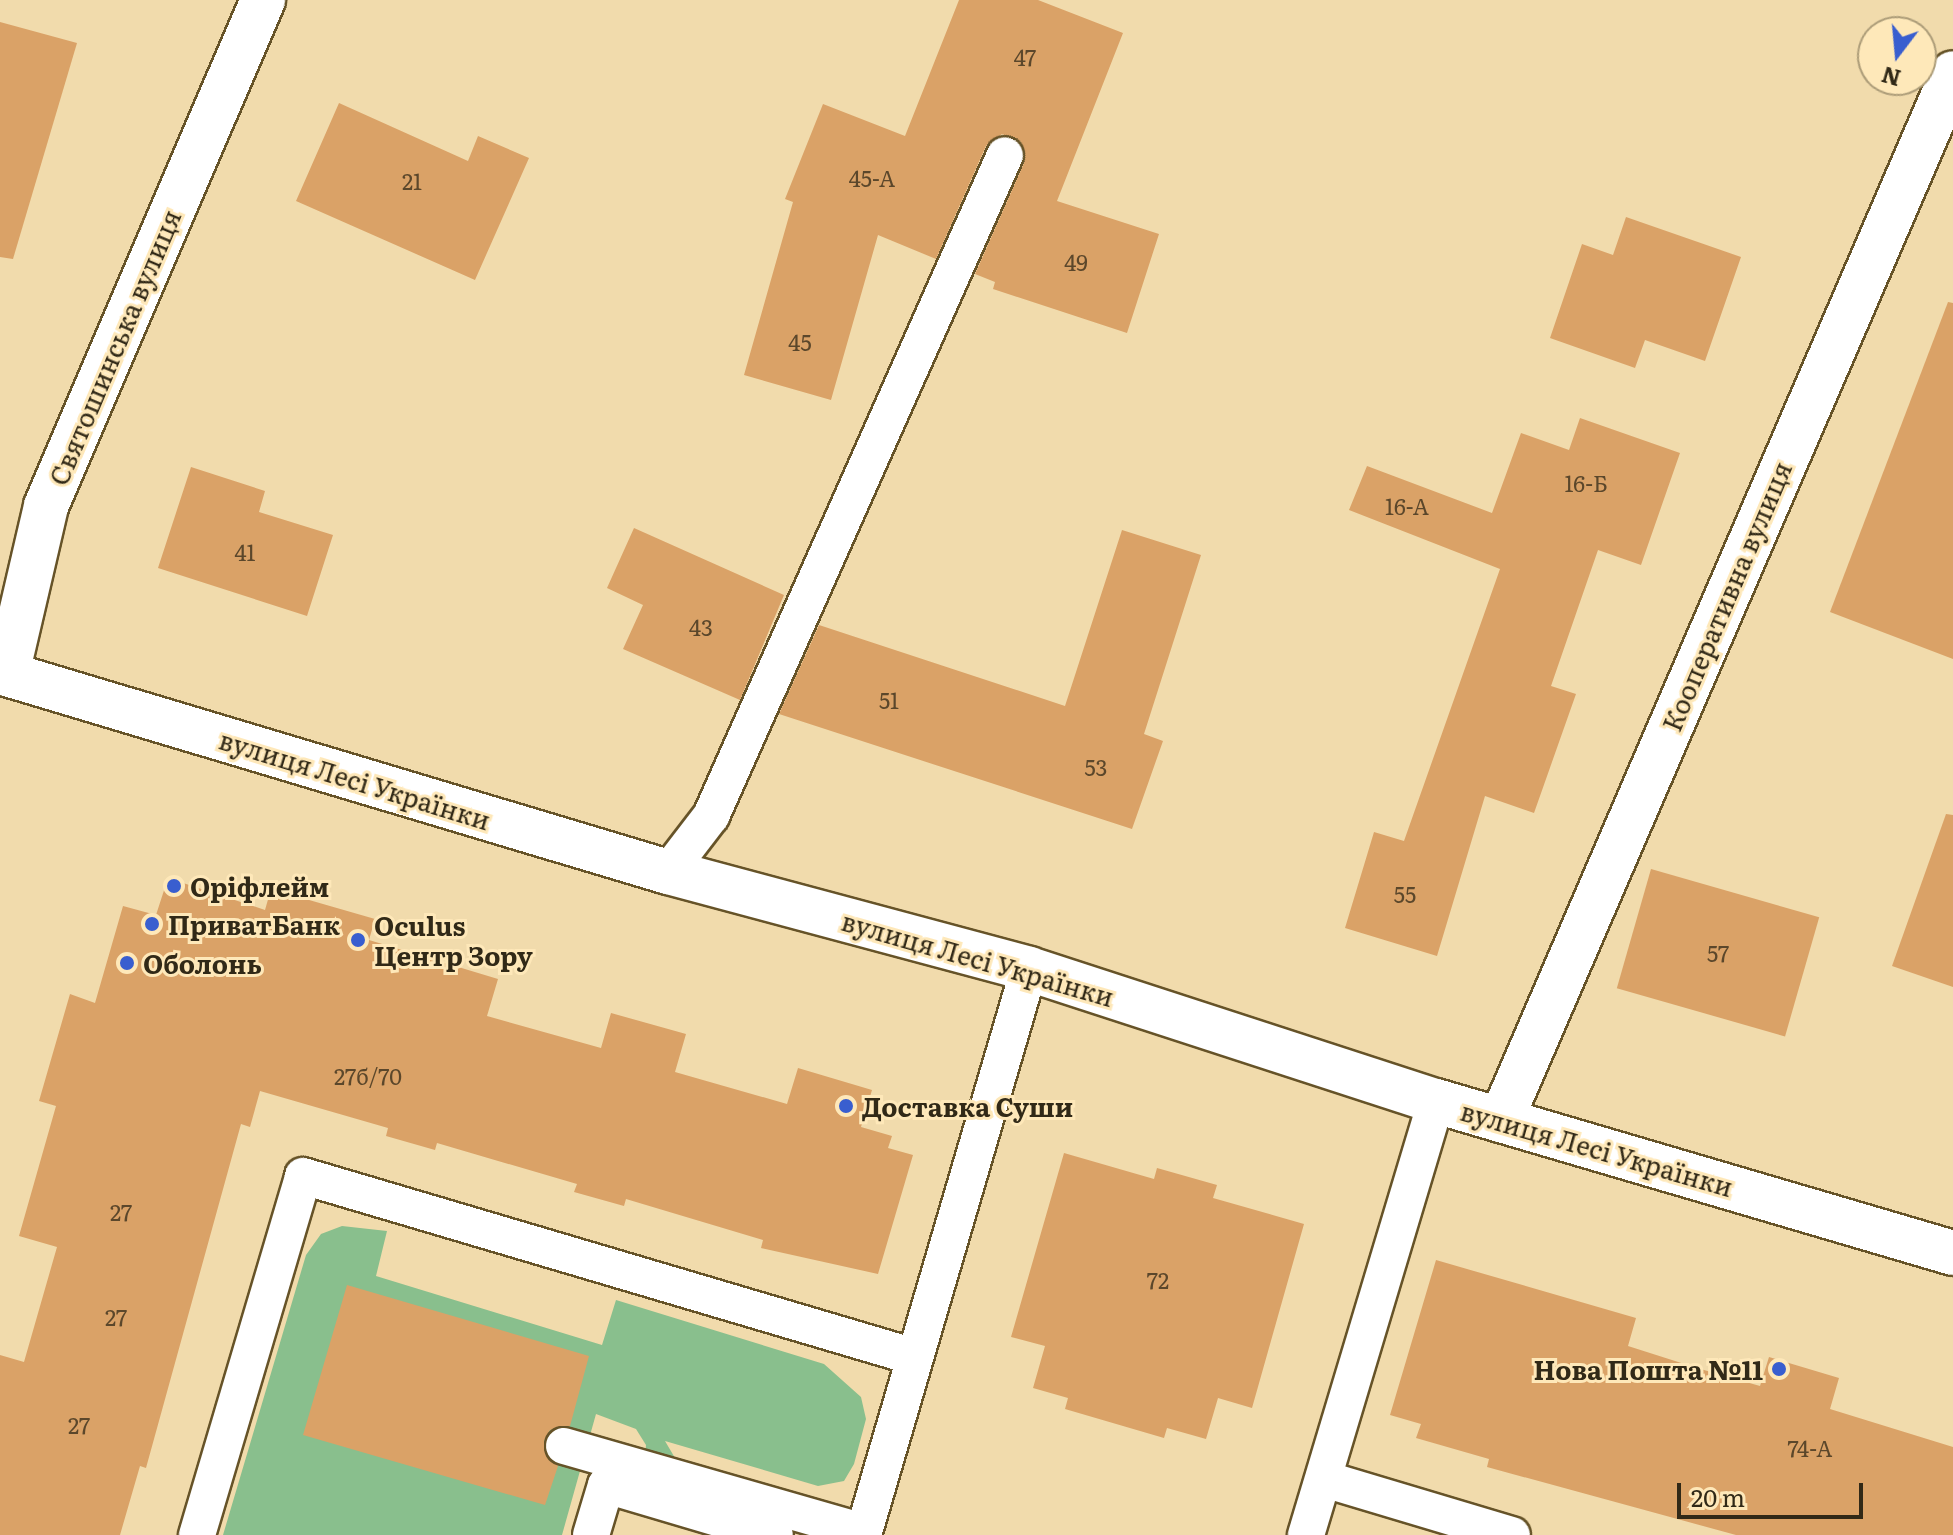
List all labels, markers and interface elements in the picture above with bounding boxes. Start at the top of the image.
north arrow [1857,16,1937,96]
house number: 47 [1014,44,1036,70]
text: N [1877,59,1904,96]
house number: 45-А [849,165,895,191]
house number: 21 [402,168,422,194]
street label: Святошинська вулиця [42,204,186,490]
house number: 49 [1064,249,1088,275]
house number: 45 [788,329,812,355]
street label: Кооперативна вулиця [1655,456,1797,736]
house number: 16-Б [1564,470,1608,496]
house number: 16-А [1385,493,1429,519]
house number: 41 [234,539,256,565]
house number: 43 [689,614,713,640]
house number: 51 [879,687,899,713]
street label: вулиця Лесі Українки [216,723,494,835]
house number: 53 [1084,754,1108,780]
place label: Оріфлейм [190,870,329,902]
marker: Оріфлейм [165,877,183,895]
house number: 55 [1394,881,1416,907]
street label: вулиця Лесі Українки [838,904,1118,1012]
place label: ПриватБанк [168,908,340,940]
place label: Oculus Центр Зору [374,909,533,970]
marker: ПриватБанк [143,915,161,933]
marker: Oculus Центр Зору [349,931,367,949]
house number: 57 [1707,940,1729,966]
place label: Оболонь [143,947,262,979]
marker: Оболонь [118,954,136,972]
house number: 27б/70 [334,1063,402,1089]
place label: Доставка Суши [862,1090,1073,1122]
street label: вулиця Лесі Українки [1457,1094,1737,1202]
marker: Доставка Суши [837,1097,855,1115]
house number: 27 [110,1199,132,1225]
house number: 72 [1147,1267,1169,1293]
house number: 27 [105,1304,127,1330]
place label: Нова Пошта №11 [1533,1353,1763,1385]
marker: Нова Пошта №11 [1770,1360,1788,1378]
house number: 27 [68,1412,90,1438]
house number: 74-А [1787,1435,1833,1461]
scale bar [1681,1467,1867,1517]
text: 20 m [1691,1479,1745,1514]

